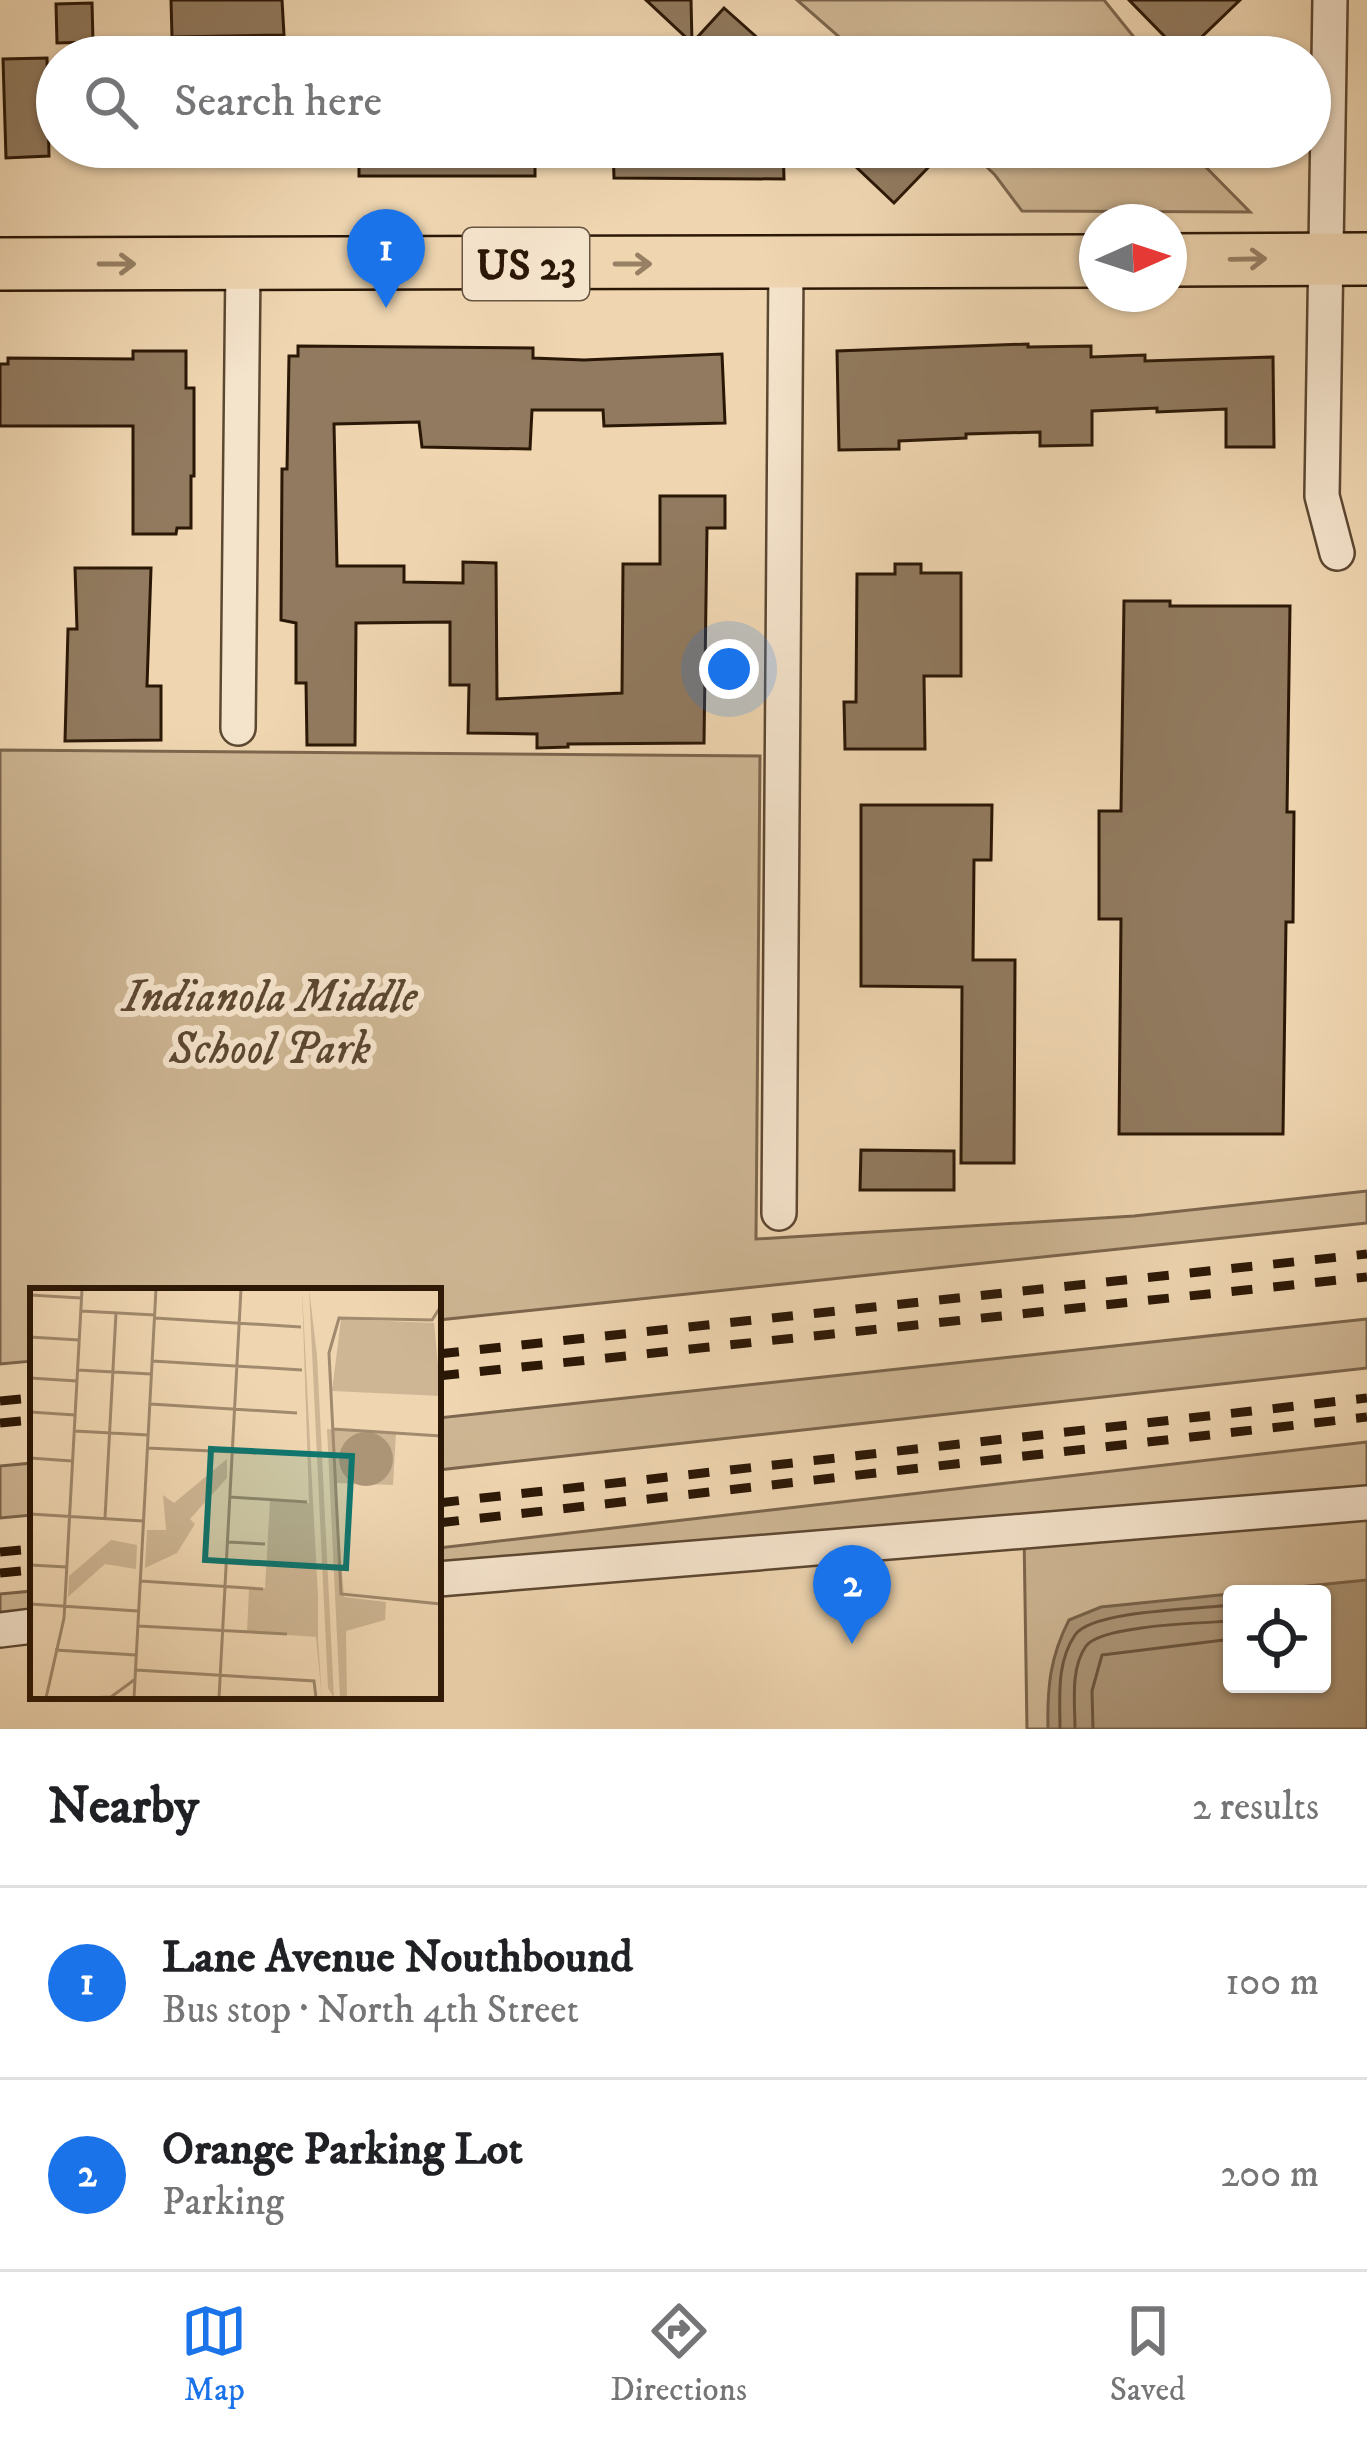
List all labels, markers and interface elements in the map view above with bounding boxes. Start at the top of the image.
search box [36,36,1331,168]
icon: search [78,69,144,135]
text: Search here [174,74,382,130]
north arrow [1079,204,1187,312]
pin: 1 [347,209,425,308]
road number: US 23 [463,228,589,300]
one-way arrow [1228,247,1267,270]
one-way arrow [97,253,136,276]
one-way arrow [613,253,652,275]
your location [699,639,759,699]
park label: Indianola Middle School Park [120,970,419,1078]
inset map [30,1288,441,1699]
pin: 2 [813,1545,891,1644]
map controls [1223,1585,1331,1693]
button: locate [1223,1585,1331,1693]
text: Nearby [48,1775,199,1839]
text: 2 results [1192,1783,1319,1832]
text: Lane Avenue Nouthbound [162,1930,633,1986]
text: 1 [80,1958,94,2007]
text: 100 m [1225,1958,1319,2007]
text: Bus stop · North 4th Street [162,1986,579,2035]
text: Orange Parking Lot [162,2122,523,2178]
text: 2 [77,2150,97,2199]
text: 200 m [1220,2150,1319,2199]
text: Parking [162,2178,284,2227]
tab: Map [181,2298,247,2411]
tab: Directions [610,2298,747,2411]
tab: Saved [1110,2298,1186,2411]

